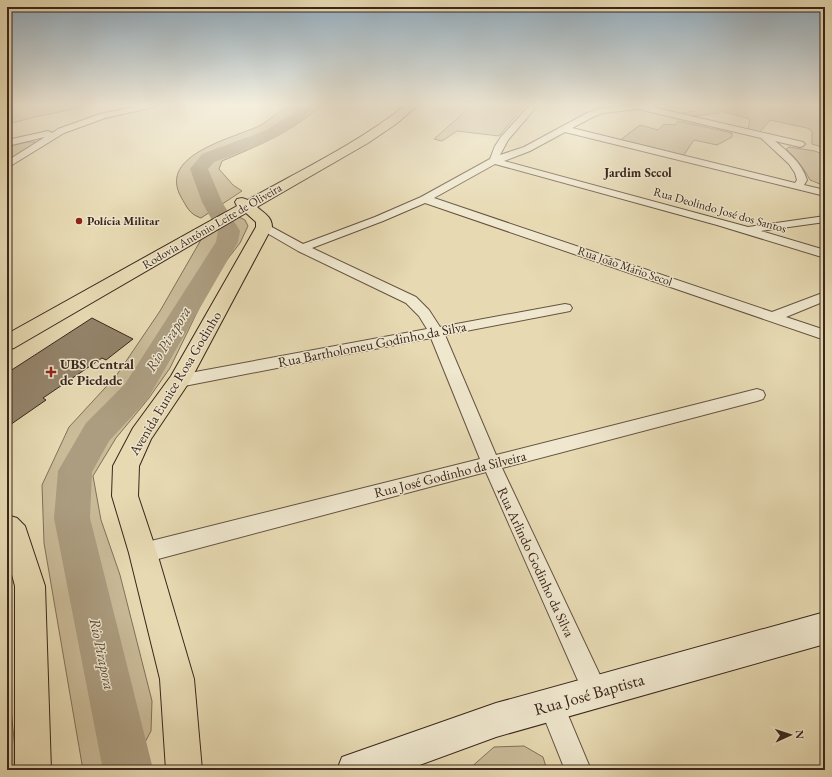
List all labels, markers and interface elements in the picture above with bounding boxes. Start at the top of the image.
district label: Jardim Secol [602,164,672,181]
street label: Rodovia Antônio Leite de Oliveira [139,179,285,273]
street label: Rua Deolindo José dos Santos [652,183,788,237]
place label: Polícia Militar [87,213,160,229]
marker: Polícia Militar [74,216,84,226]
street label: Rua João Mário Secol [576,242,675,290]
water label: Rio Pirapora [141,303,194,375]
street label: Avenida Eunice Rosa Godinho [124,308,225,459]
street label: Rua Bartholomeu Godinho da Silva [276,317,468,371]
place label: UBS Central de Piedade [60,355,134,389]
marker: UBS Central de Piedade [45,366,57,378]
street label: Rua José Godinho da Silveira [372,446,528,502]
street label: Rua Arlindo Godinho da Silva [493,484,579,640]
water label: Rio Pirapora [86,616,119,691]
street label: Rua José Baptista [531,668,647,720]
north arrow [770,715,810,755]
text: N [793,730,807,739]

